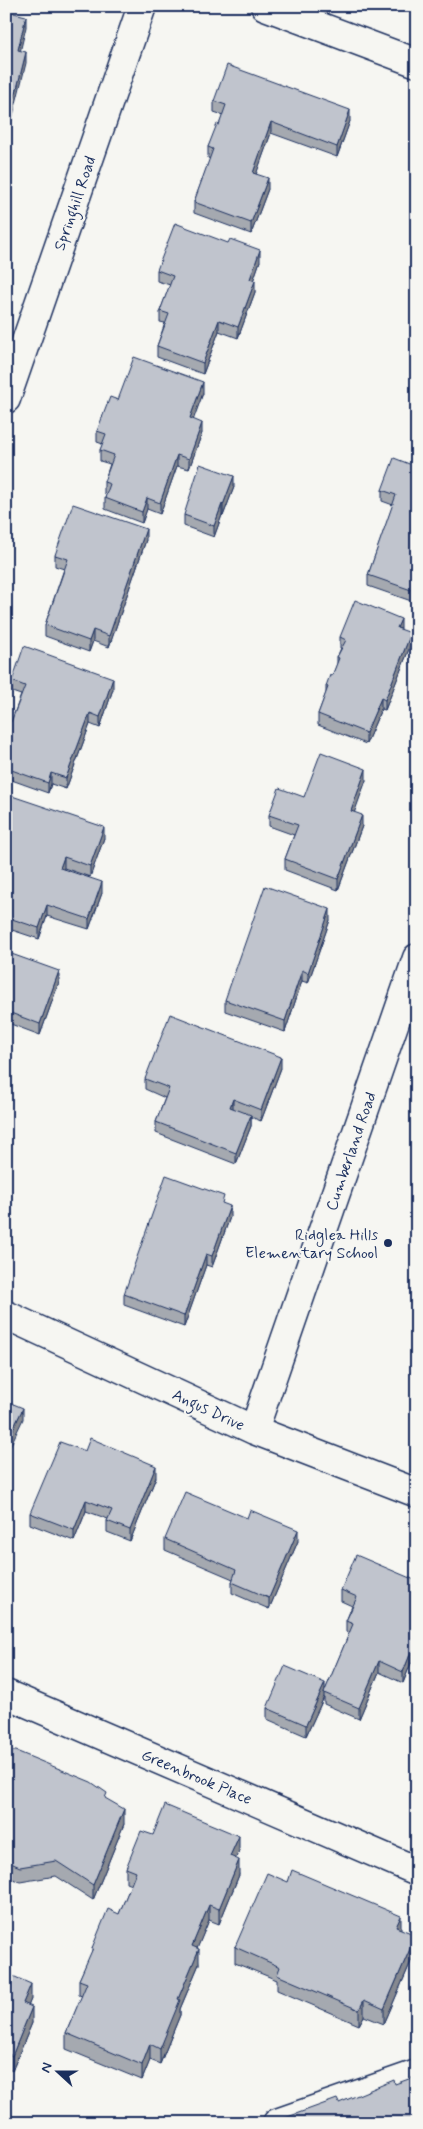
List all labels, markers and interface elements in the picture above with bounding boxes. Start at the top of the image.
street label: Springhill Road [49,153,102,254]
street label: Cumberland Road [321,1089,382,1214]
place label: Ridglea Hills Elementary School [245,1225,378,1264]
marker: Ridglea Hills Elementary School [382,1237,394,1249]
street label: Angus Drive [168,1384,248,1437]
street label: Greenbrook Place [138,1745,255,1810]
north arrow [32,2046,82,2096]
text: N [37,2060,57,2075]

